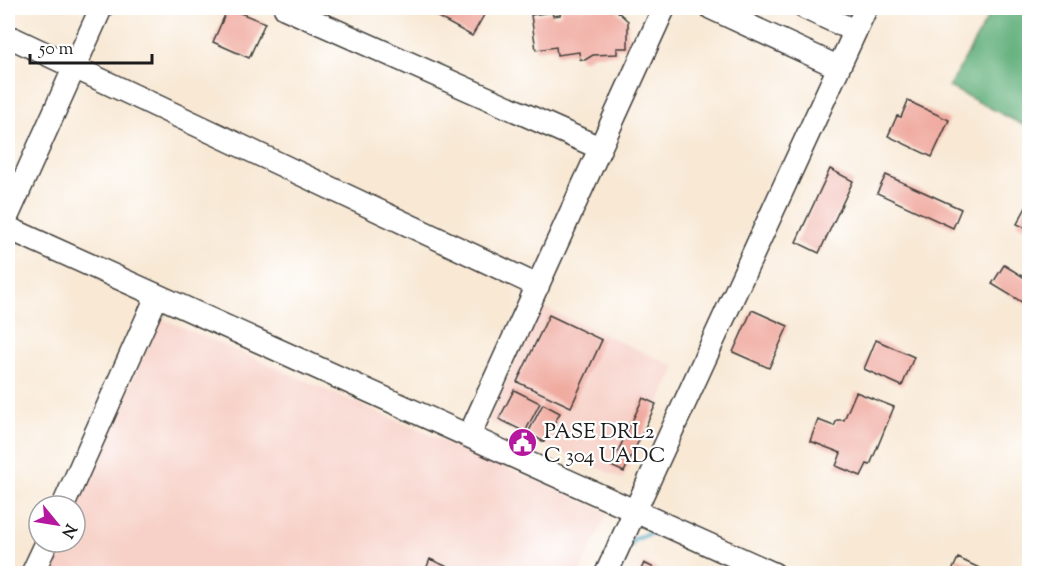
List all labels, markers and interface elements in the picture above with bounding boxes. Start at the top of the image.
scale bar [30,27,152,65]
text: 50 m [38,37,74,63]
place label: PASE DRL2 C 304 UADC [544,418,665,472]
public building icon: PASE DRL2 C 304 UADC [507,427,539,459]
north arrow [27,494,87,554]
text: N [55,519,81,542]

